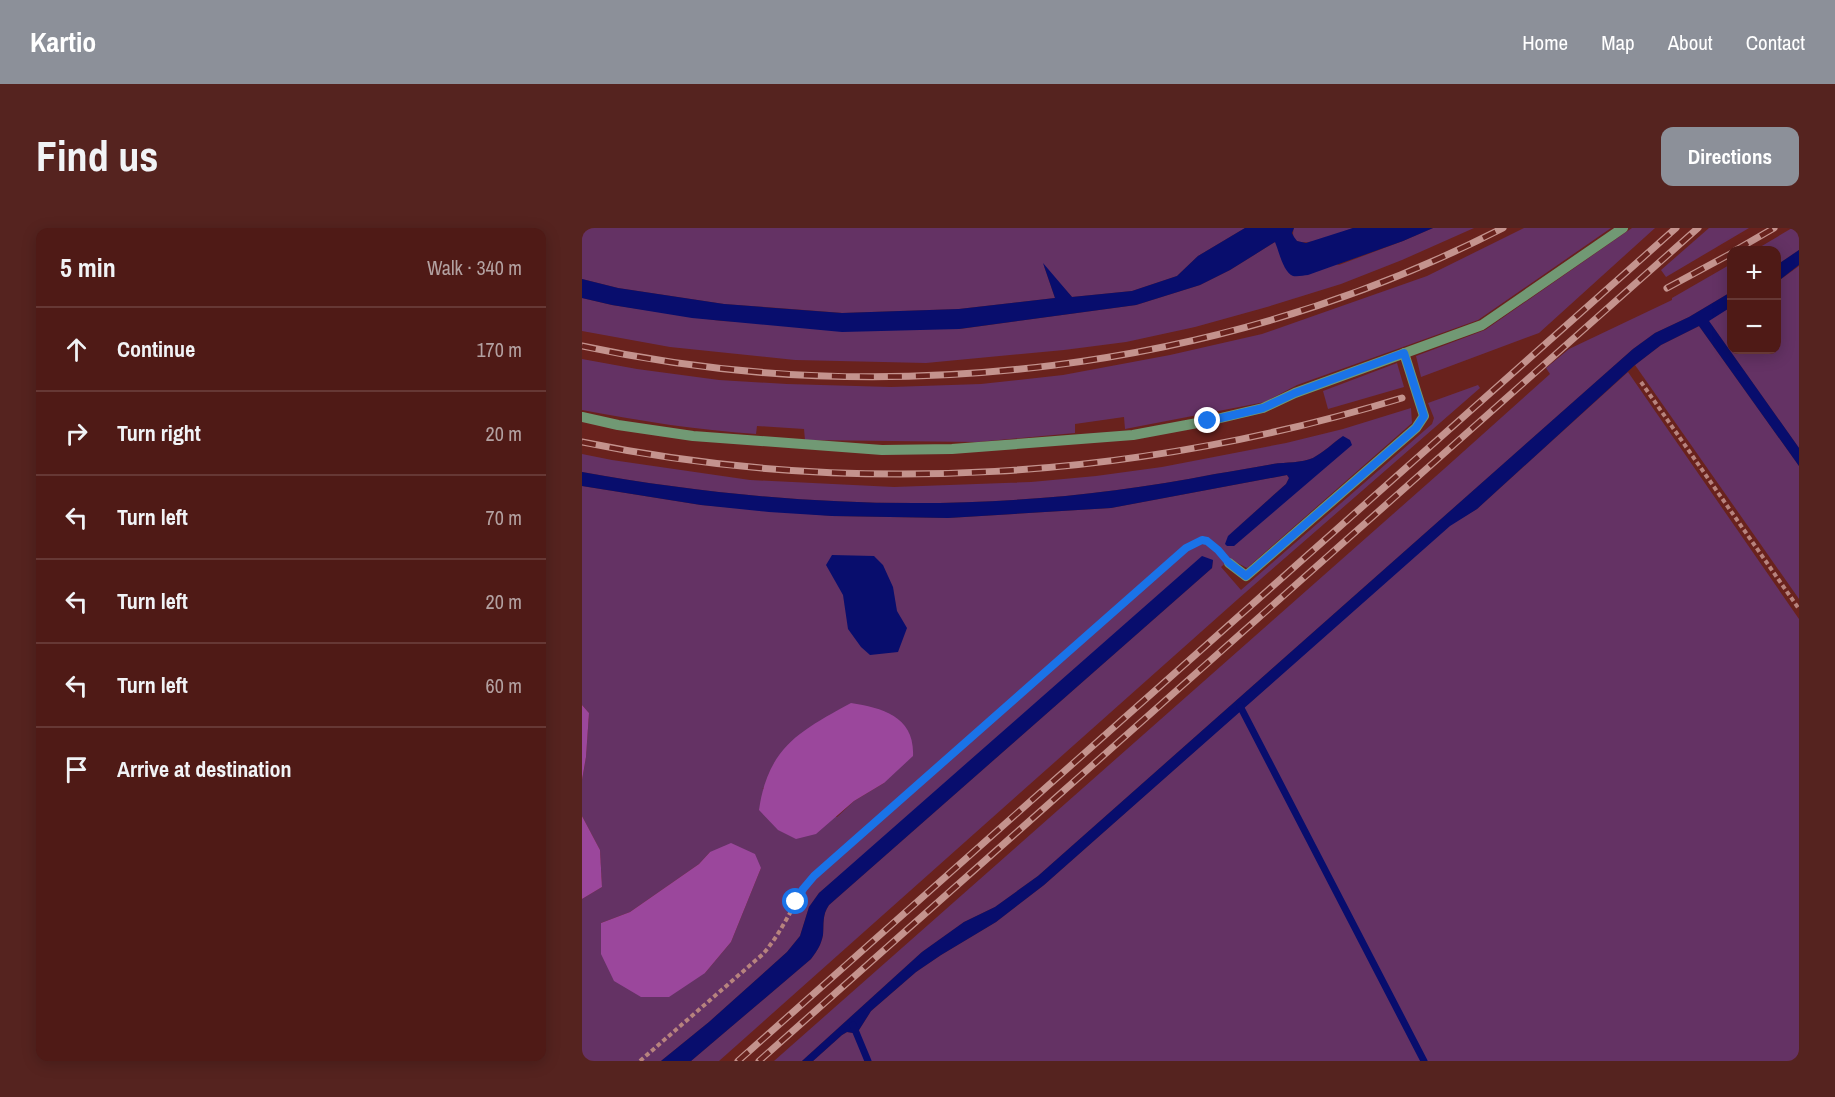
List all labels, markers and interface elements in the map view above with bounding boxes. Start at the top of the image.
text: Kartio [30,23,96,61]
text: Home [1522,28,1568,57]
text: Map [1601,28,1635,57]
text: About [1668,28,1713,57]
text: Contact [1746,28,1805,57]
button: Directions [1661,127,1799,186]
text: Find us [36,128,158,184]
map controls [1727,246,1781,354]
button: + [1727,246,1781,300]
text: 5 min [60,250,116,285]
text: Walk · 340 m [427,254,522,281]
button: − [1727,300,1781,354]
icon: ahead [60,333,93,366]
text: Continue [117,334,195,364]
text: 170 m [476,336,522,363]
route end [1194,407,1220,433]
icon: right [60,417,93,450]
text: Turn right [117,418,201,448]
text: 20 m [486,420,522,447]
icon: left [60,501,93,534]
text: Turn left [117,502,188,532]
text: 70 m [486,504,522,531]
icon: left [60,585,93,618]
text: Turn left [117,586,188,616]
text: 20 m [486,588,522,615]
icon: left [60,669,93,702]
text: Turn left [117,670,188,700]
text: 60 m [486,672,522,699]
icon: arrive [60,753,93,786]
text: Arrive at destination [117,754,291,784]
route start [782,888,808,914]

